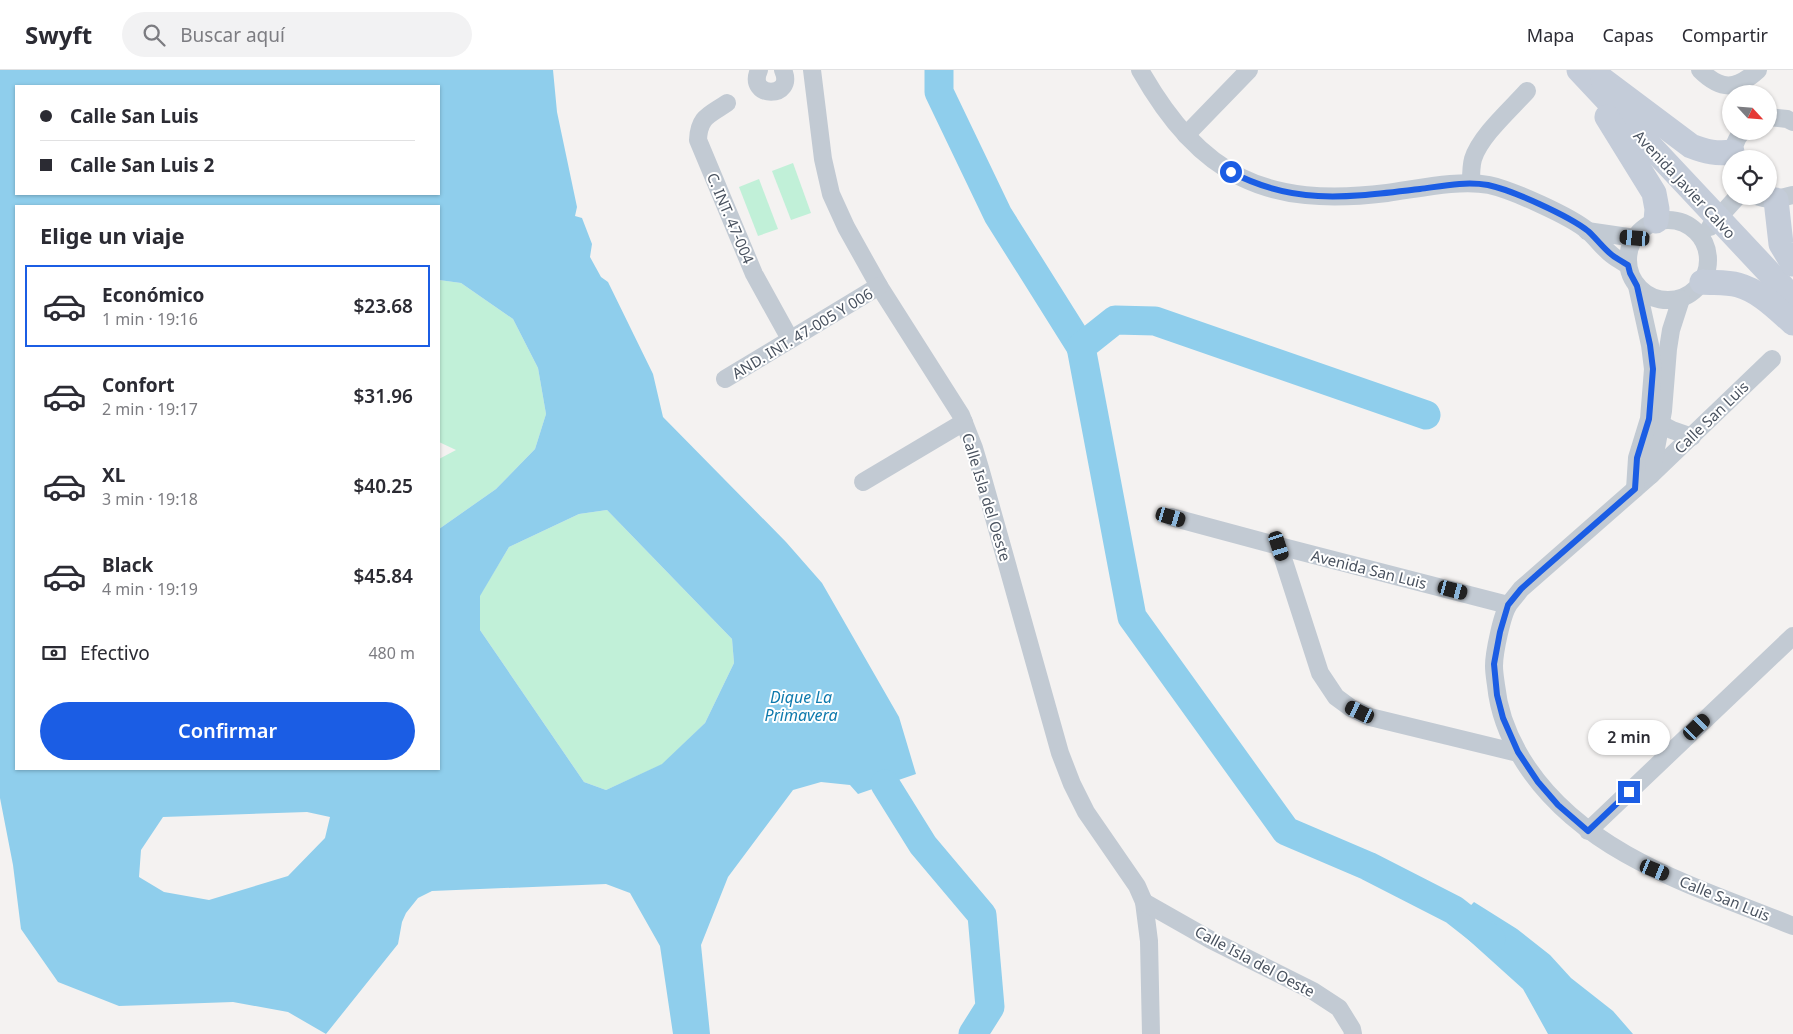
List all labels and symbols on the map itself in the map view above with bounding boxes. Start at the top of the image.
north arrow [1722,85,1778,140]
street label: Avenida Javier Calvo [1629,125,1741,243]
route start [1220,161,1242,183]
street label: C. INT. 47-004 [703,169,759,267]
car [1619,229,1650,247]
street label: AND. INT. 47-005 Y 006 [728,283,876,383]
street label: Calle San Luis [1670,376,1752,458]
street label: Calle Isla del Oeste [958,430,1016,564]
car [1154,506,1187,528]
car [1267,529,1290,563]
street label: Avenida San Luis [1309,545,1429,593]
car [1436,579,1469,601]
water label: Dique La Primavera [764,686,838,726]
car [1343,699,1376,725]
car [1681,711,1713,743]
callout: 2 min [1588,720,1670,754]
route end [1618,781,1640,803]
car [1638,857,1671,883]
street label: Calle San Luis [1677,871,1773,925]
street label: Calle Isla del Oeste [1192,921,1318,1001]

